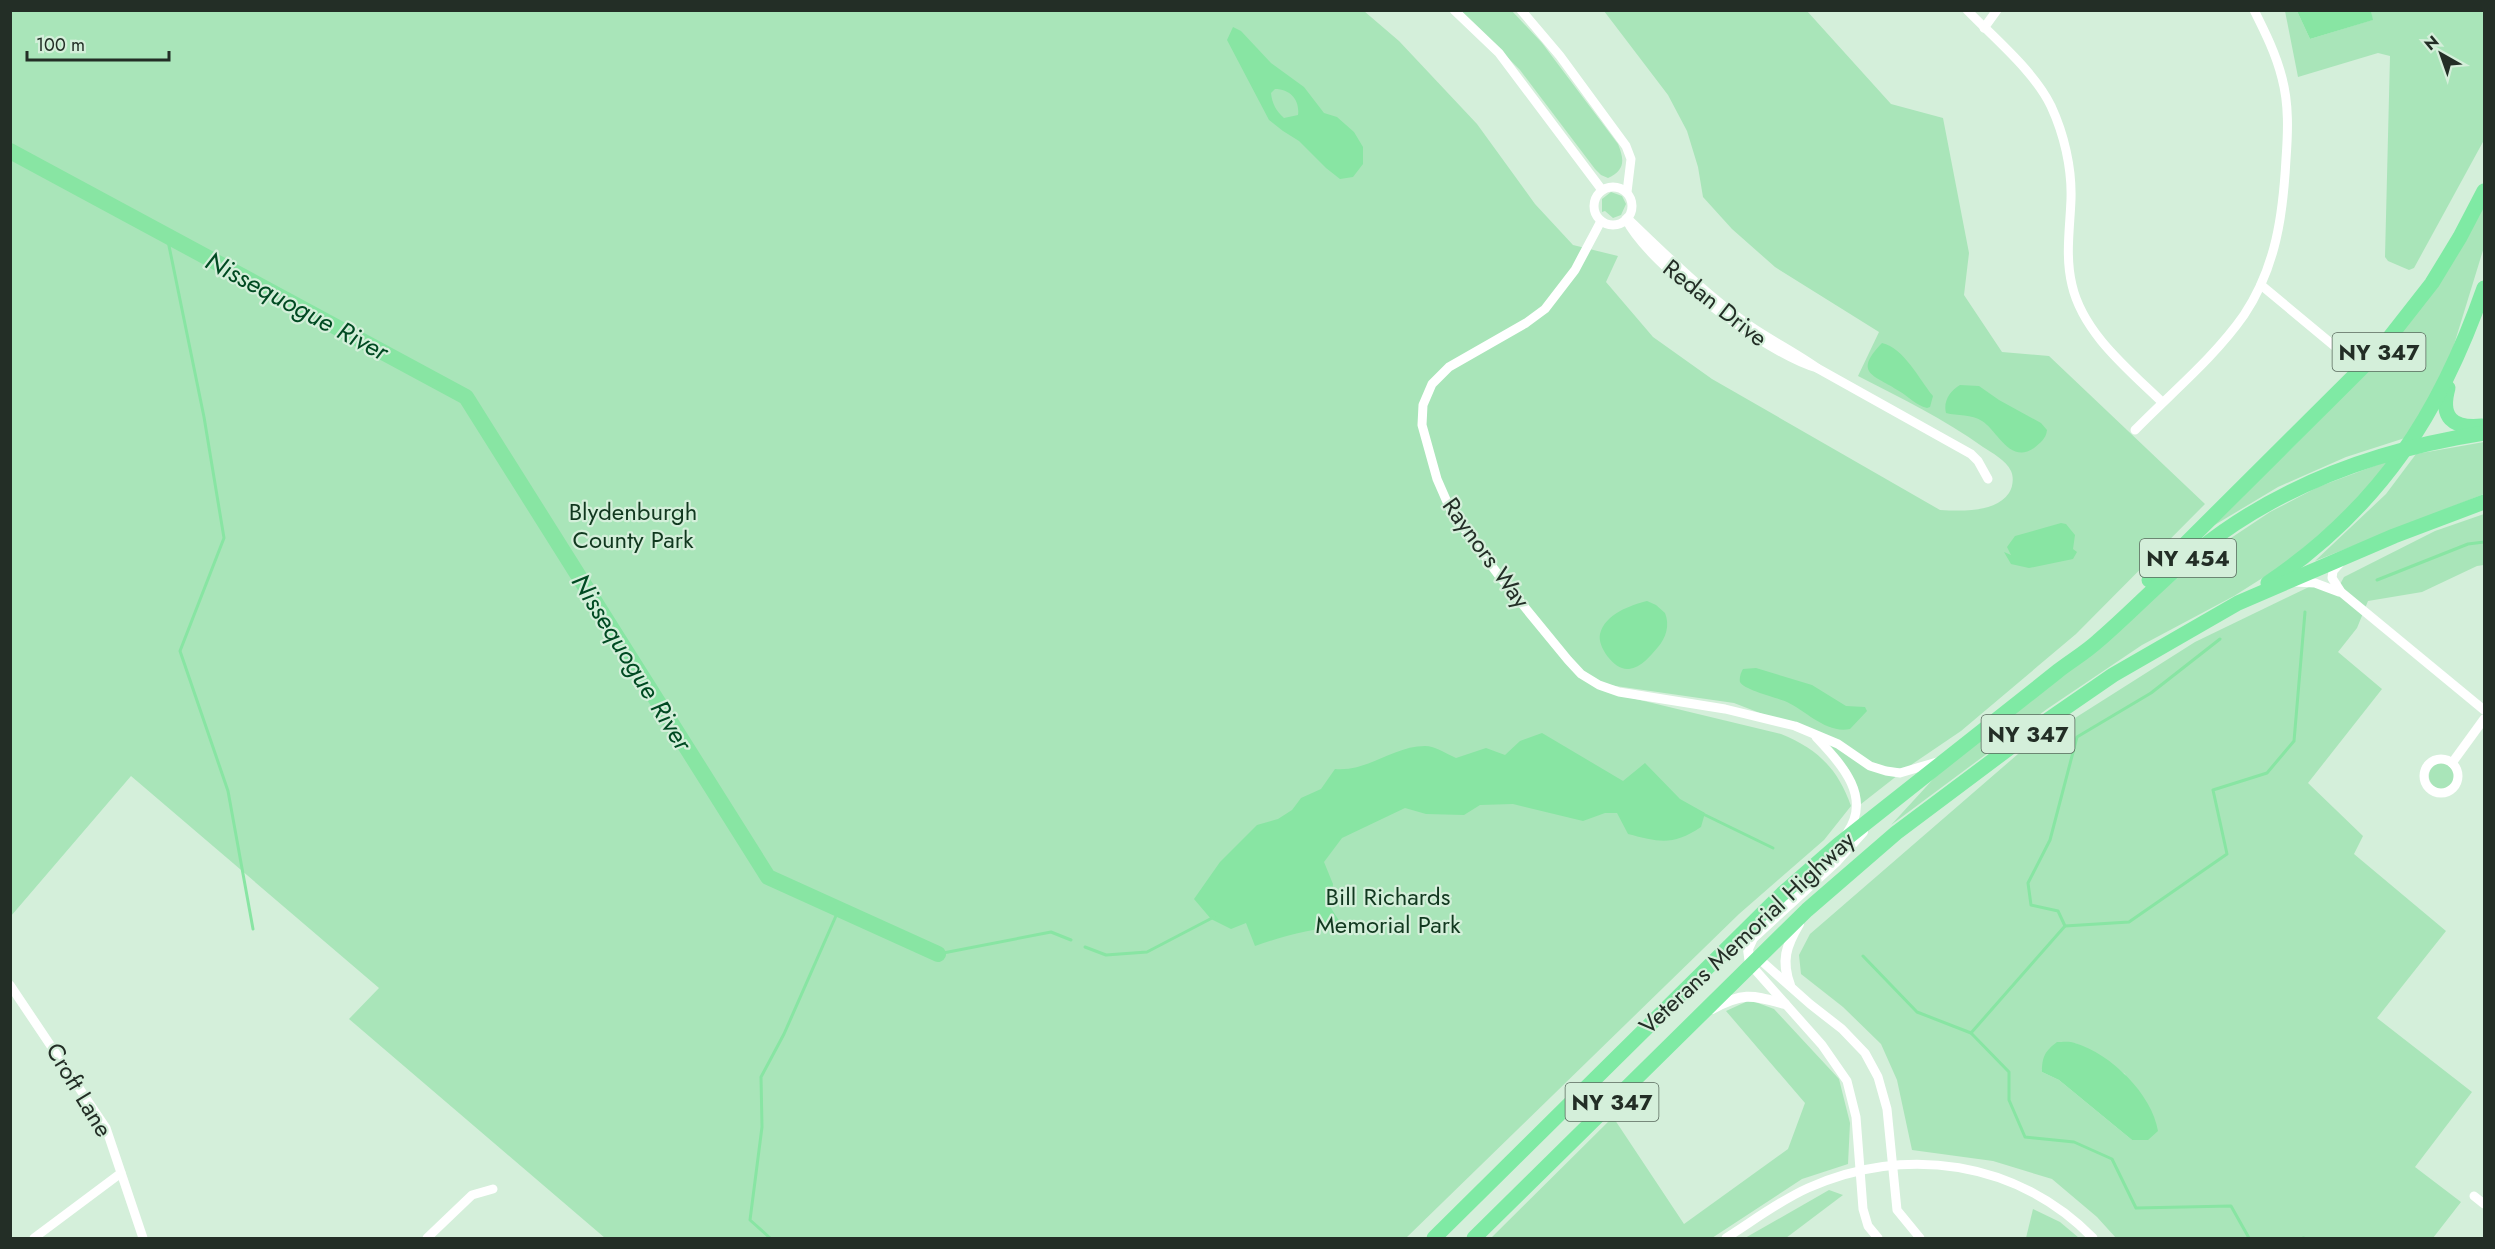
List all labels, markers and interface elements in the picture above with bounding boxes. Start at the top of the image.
scale bar [27,24,170,62]
north arrow [2411,24,2471,84]
text: N [2419,30,2444,56]
text: 100 m [36,32,85,58]
water label: Nissequogue River [199,242,396,371]
street label: Redan Drive [1656,251,1775,355]
road number: NY 347 [2332,333,2426,371]
street label: Raynors Way [1434,490,1539,616]
park label: Blydenburgh County Park [569,494,697,557]
road number: NY 454 [2140,539,2236,577]
water label: Nissequogue River [562,566,702,759]
road number: NY 347 [1982,715,2074,753]
street label: Veterans Memorial Highway [1631,823,1863,1042]
park label: Bill Richards Memorial Park [1315,879,1461,942]
street label: Croft Lane [38,1036,121,1144]
road number: NY 347 [1566,1083,1658,1121]

